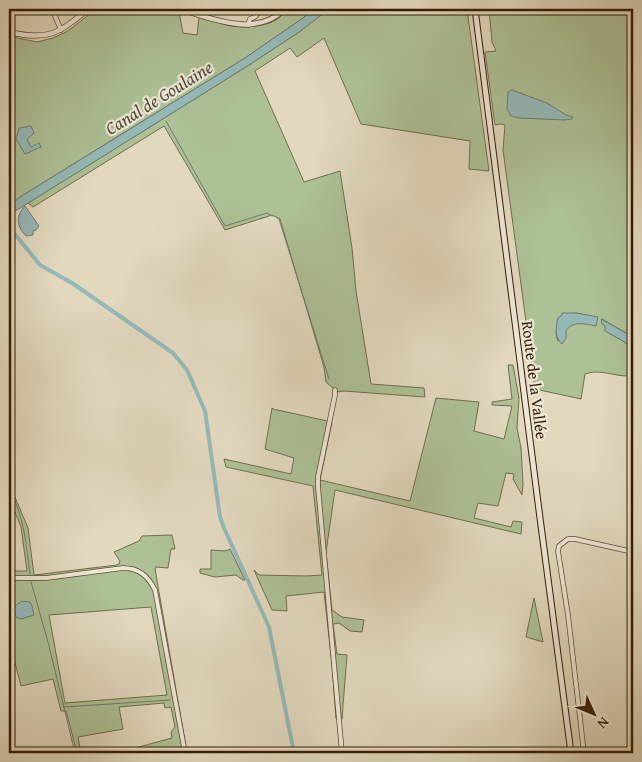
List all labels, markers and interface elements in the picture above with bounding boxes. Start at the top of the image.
water label: Canal de Goulaine [100,54,218,141]
street label: Route de la Vallée [516,320,554,440]
north arrow [570,690,620,740]
text: N [592,713,614,734]

